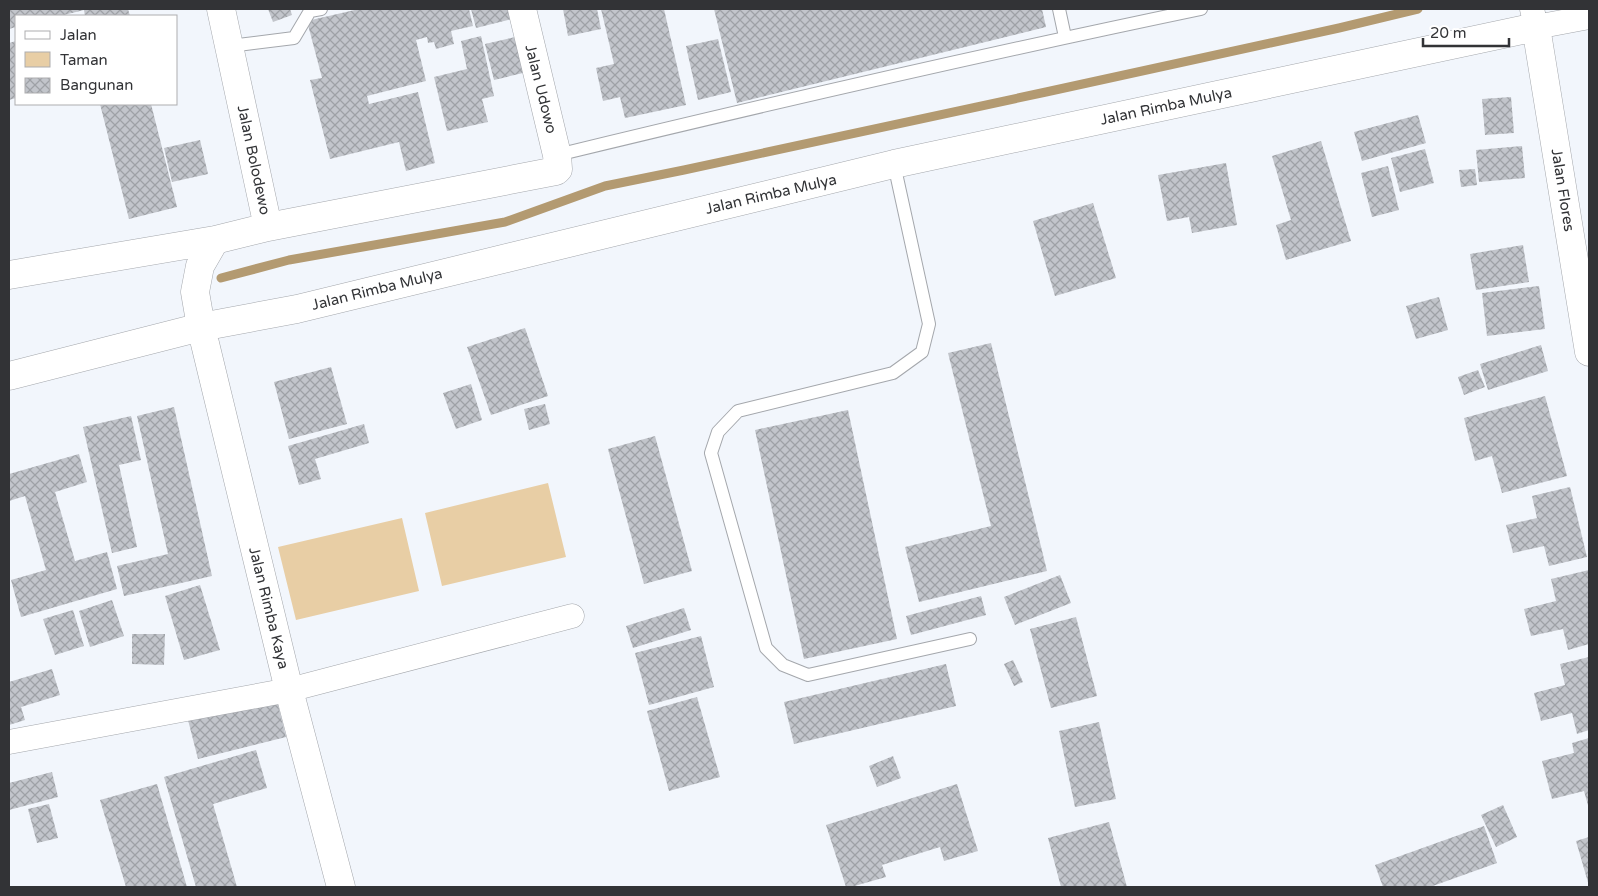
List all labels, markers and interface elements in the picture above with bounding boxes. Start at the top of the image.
legend [15,15,178,105]
scale bar [1423,15,1509,47]
text: 20 m [1430,24,1467,42]
text: Jalan [60,26,97,44]
street label: Jalan Udowo [521,43,561,135]
text: Taman [60,51,108,69]
text: Bangunan [60,76,133,94]
street label: Jalan Rimba Mulya [1099,83,1233,129]
street label: Jalan Bolodewo [234,103,274,217]
street label: Jalan Flores [1548,147,1578,233]
street label: Jalan Rimba Mulya [704,170,838,218]
street label: Jalan Rimba Mulya [310,264,444,314]
street label: Jalan Rimba Kaya [245,545,293,671]

